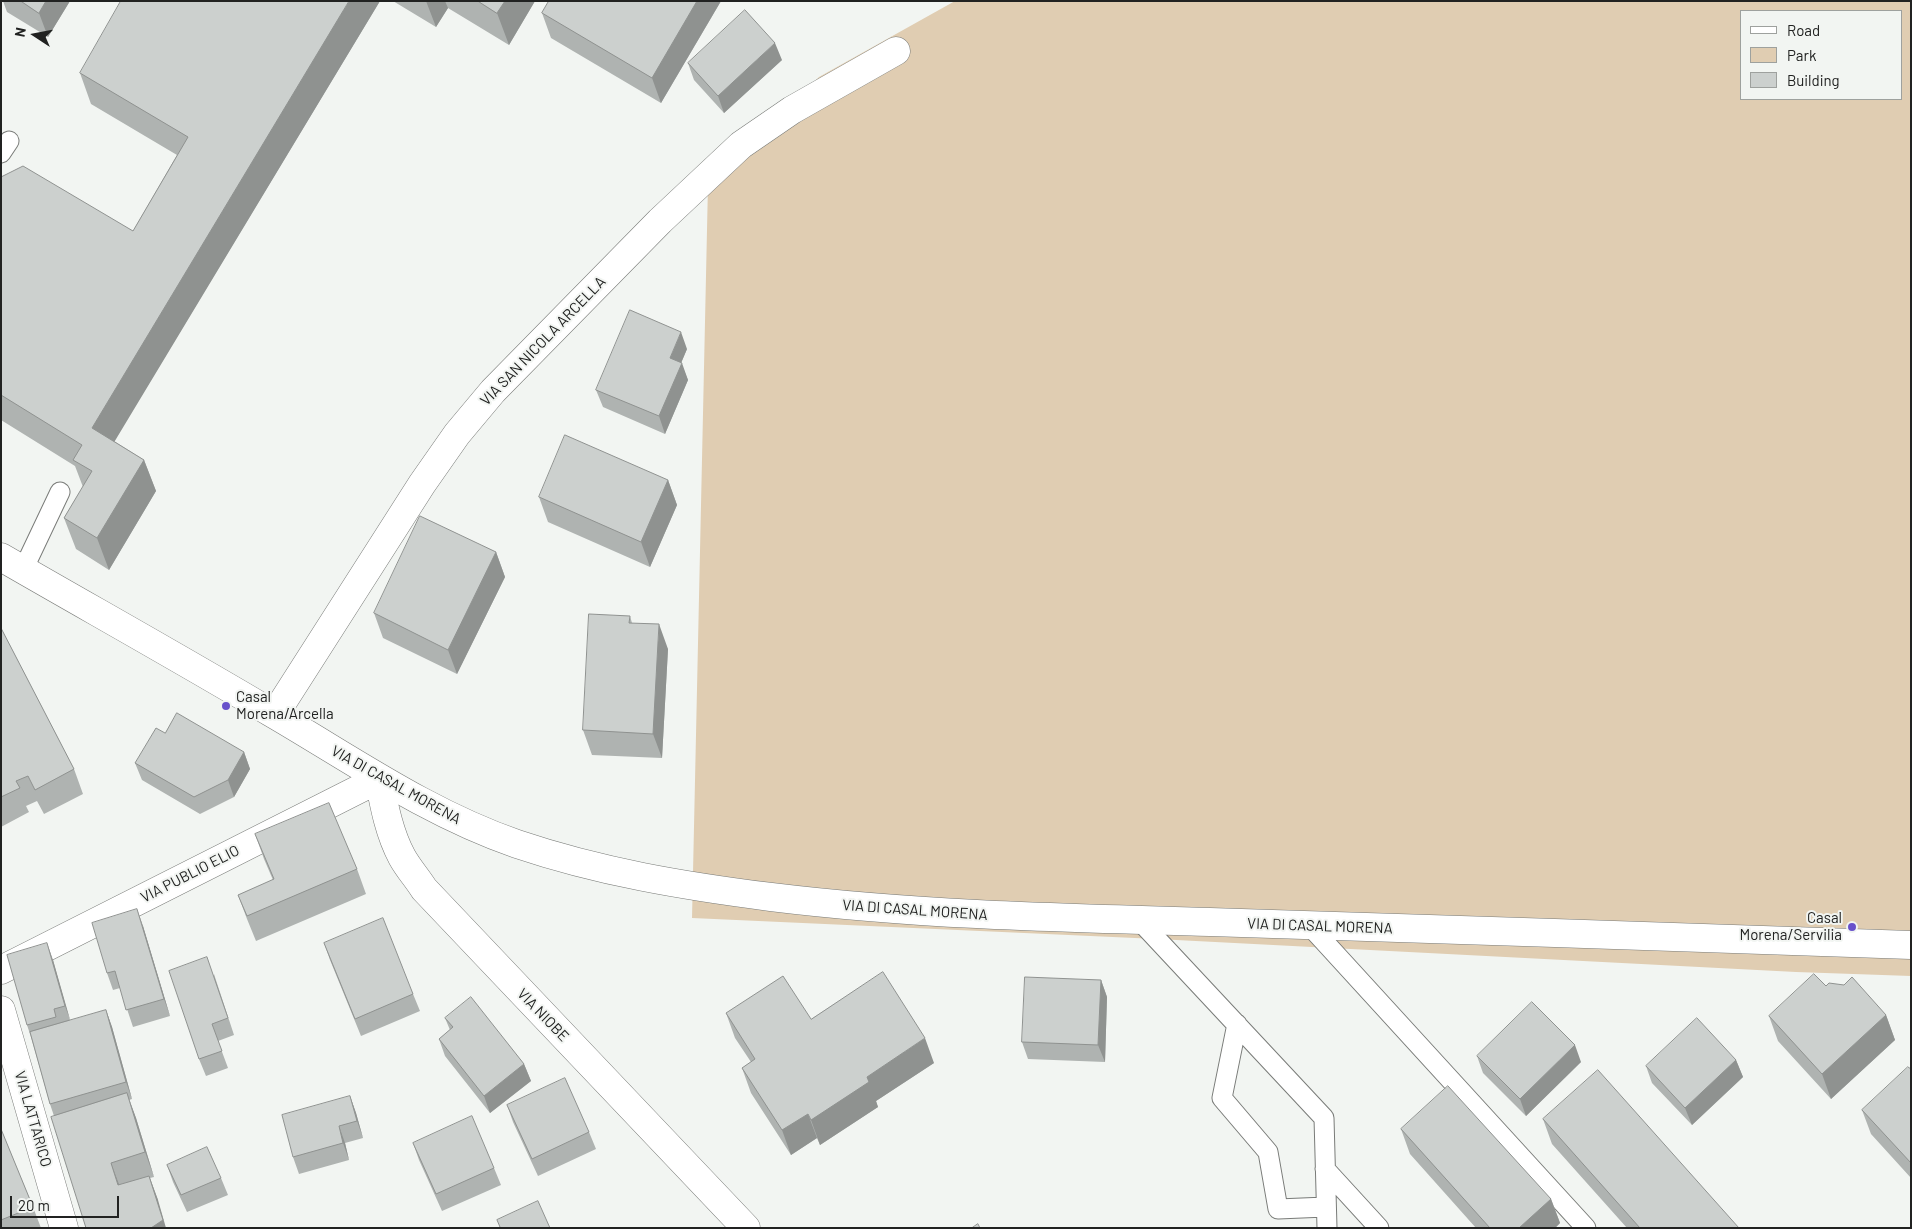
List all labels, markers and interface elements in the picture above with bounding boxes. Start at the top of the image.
north arrow [10,10,60,60]
legend [1740,10,1902,100]
text: Road [1787,21,1820,39]
text: N [11,26,29,38]
text: Park [1787,46,1816,64]
text: Building [1787,71,1840,89]
street label: VIA SAN NICOLA ARCELLA [477,273,609,409]
place label: Casal Morena/Arcella [236,688,334,723]
marker: Casal Morena/Arcella [220,700,232,712]
street label: VIA DI CASAL MORENA [328,742,464,828]
street label: VIA PUBLIO ELIO [138,841,242,907]
street label: VIA DI CASAL MORENA [842,896,988,924]
place label: Casal Morena/Servilia [1739,909,1842,944]
street label: VIA DI CASAL MORENA [1247,914,1393,938]
marker: Casal Morena/Servilia [1846,921,1858,933]
street label: VIA NIOBE [513,985,573,1045]
street label: VIA LATTARICO [11,1069,55,1169]
scale bar [12,1186,121,1218]
text: 20 m [18,1196,50,1214]

